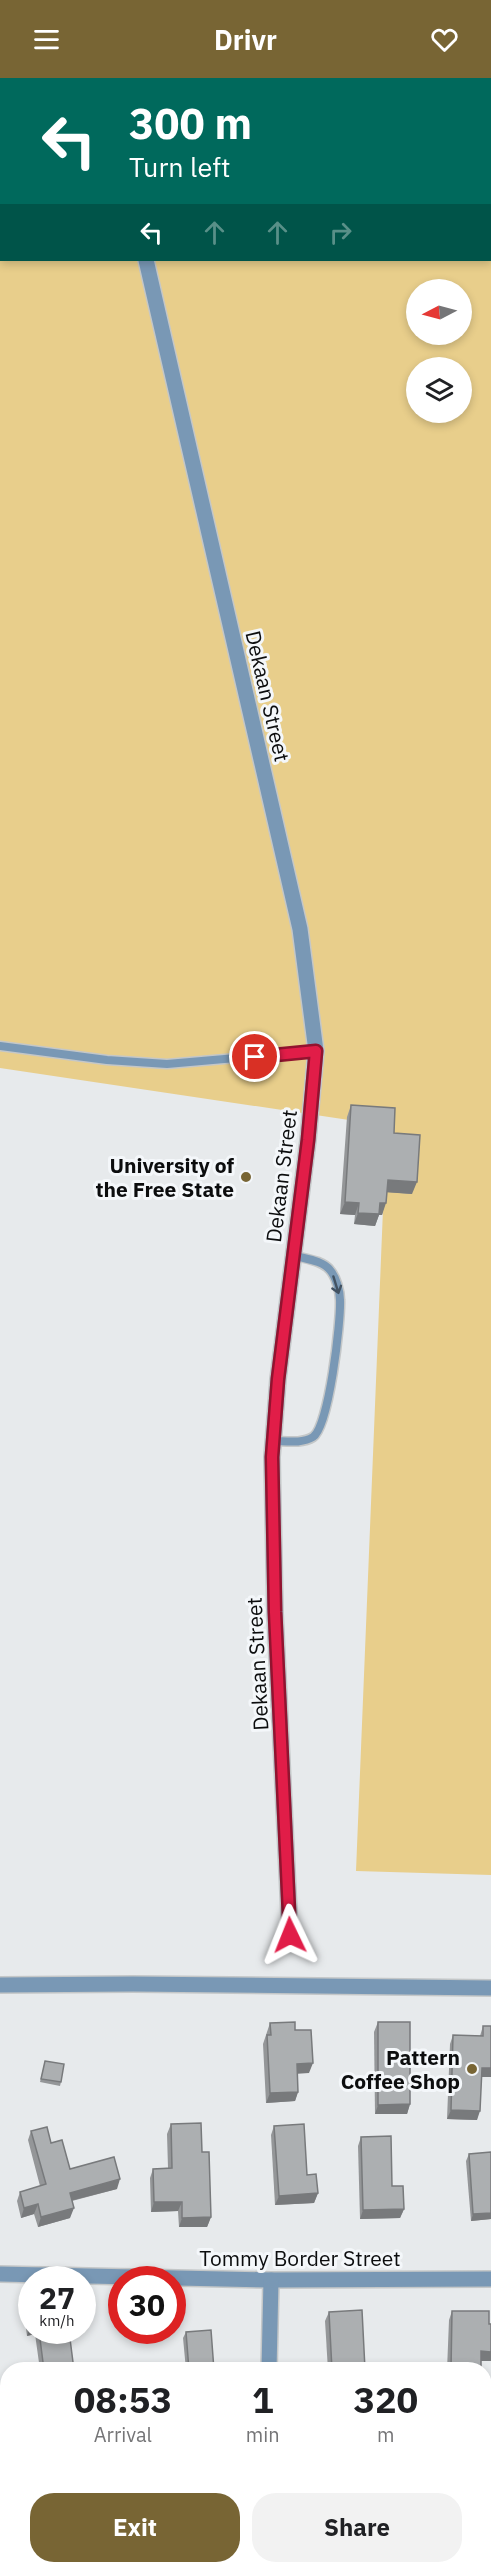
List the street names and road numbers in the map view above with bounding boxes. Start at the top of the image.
street label: Dekaan Street [239,628,297,764]
street label: Dekaan Street [259,1108,303,1244]
street label: Dekaan Street [240,1597,274,1731]
street label: Tommy Border Street [199,2244,401,2272]

